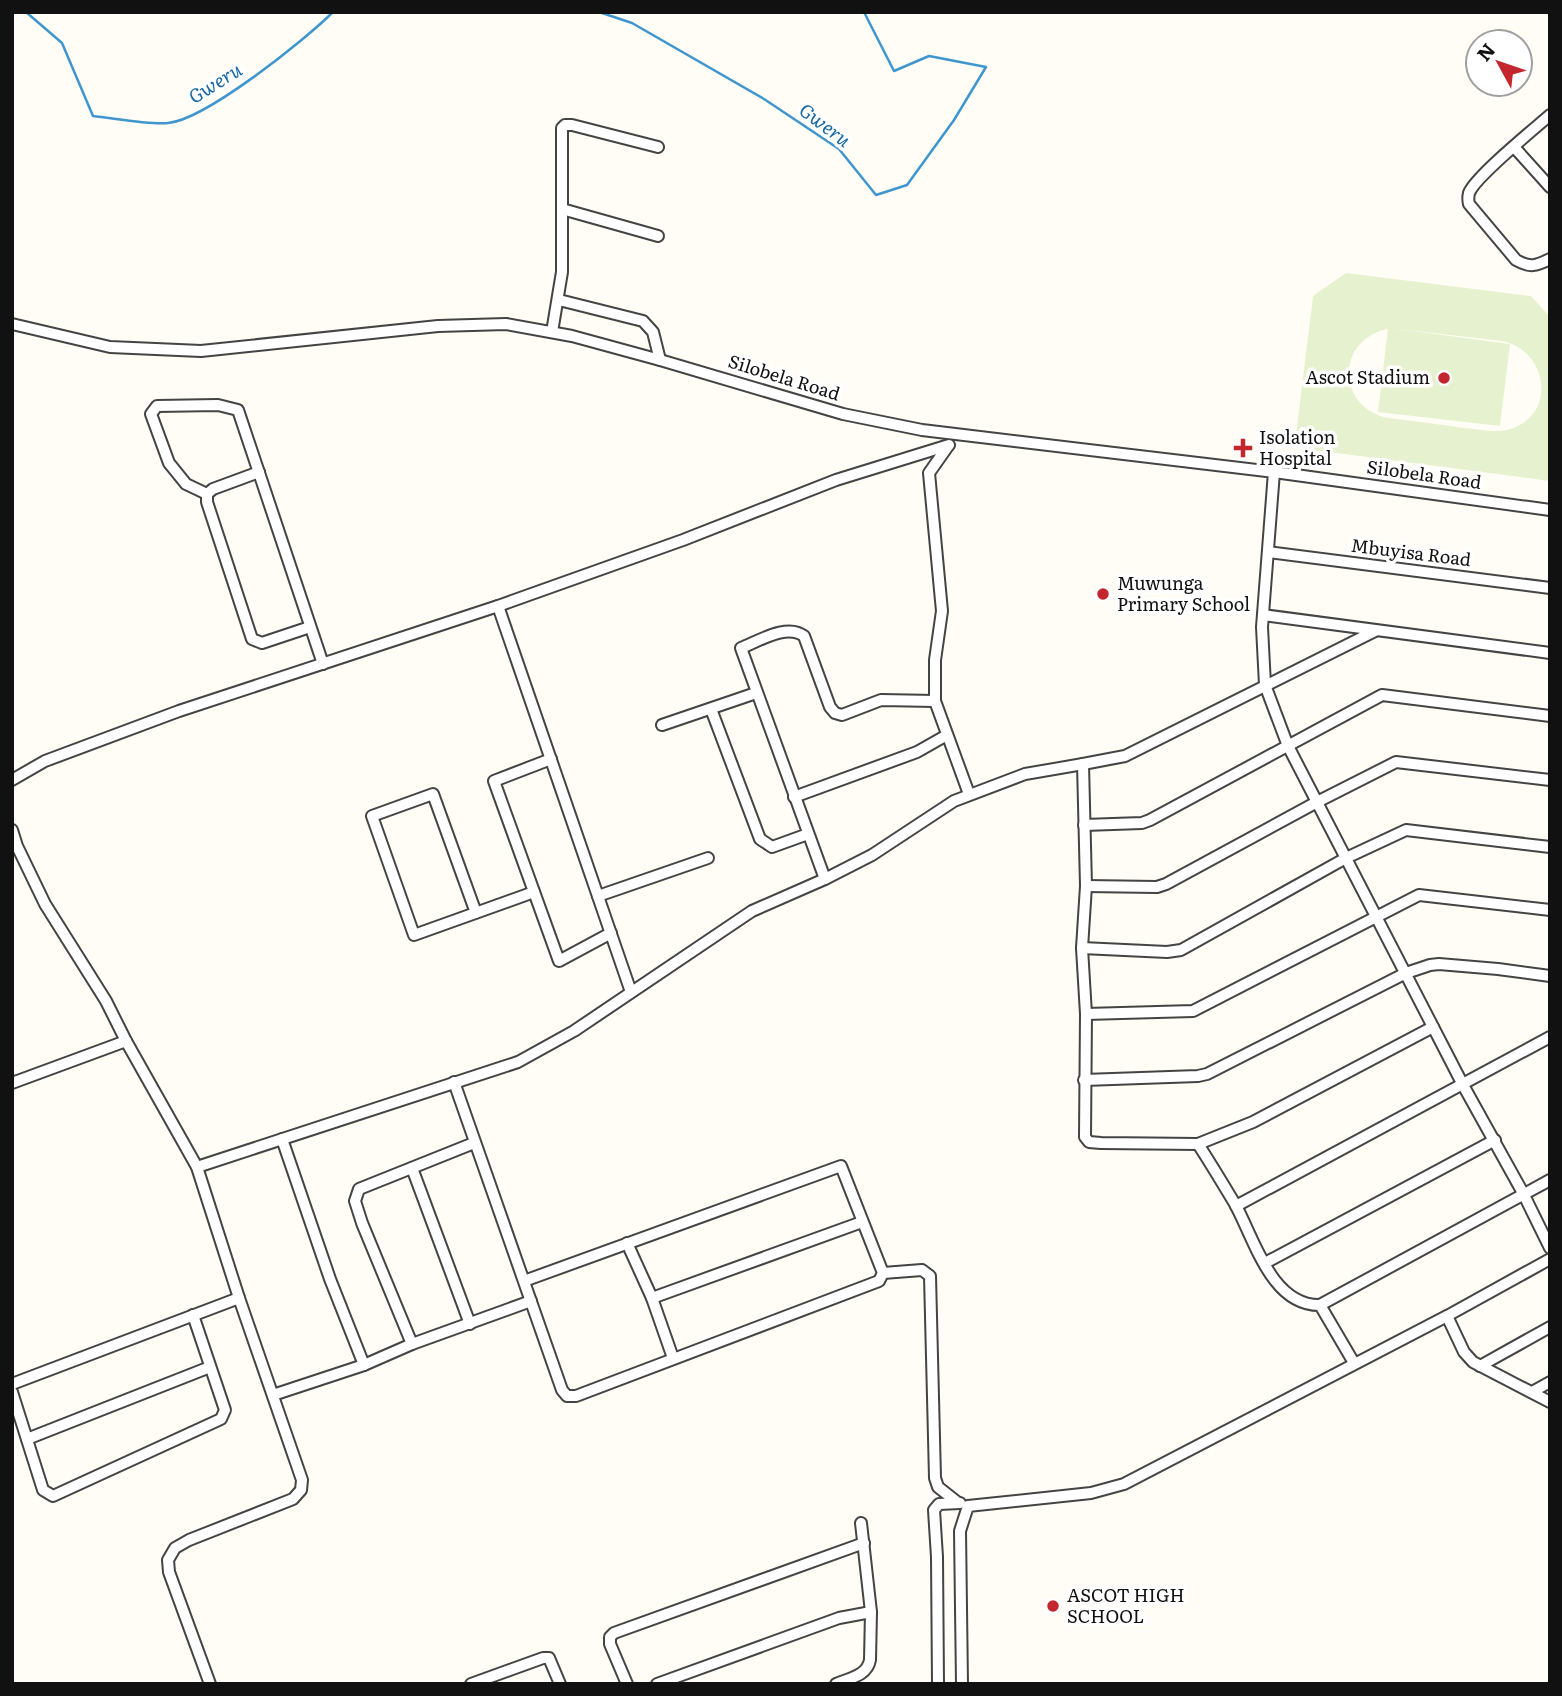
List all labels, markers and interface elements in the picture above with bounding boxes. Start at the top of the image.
north arrow [1464,28,1534,98]
text: N [1469,36,1501,67]
water label: Gweru [182,54,247,109]
water label: Gweru [794,95,858,153]
street label: Silobela Road [725,347,844,406]
place label: Ascot Stadium [1305,363,1430,390]
marker: Ascot Stadium [1436,370,1452,386]
place label: Isolation Hospital [1259,423,1336,471]
marker: Isolation Hospital [1233,438,1253,458]
street label: Silobela Road [1365,452,1483,495]
street label: Mbuyisa Road [1350,531,1473,572]
place label: Muwunga Primary School [1117,569,1250,617]
marker: Muwunga Primary School [1095,586,1111,602]
place label: ASCOT HIGH SCHOOL [1067,1581,1185,1629]
marker: ASCOT HIGH SCHOOL [1045,1598,1061,1614]

